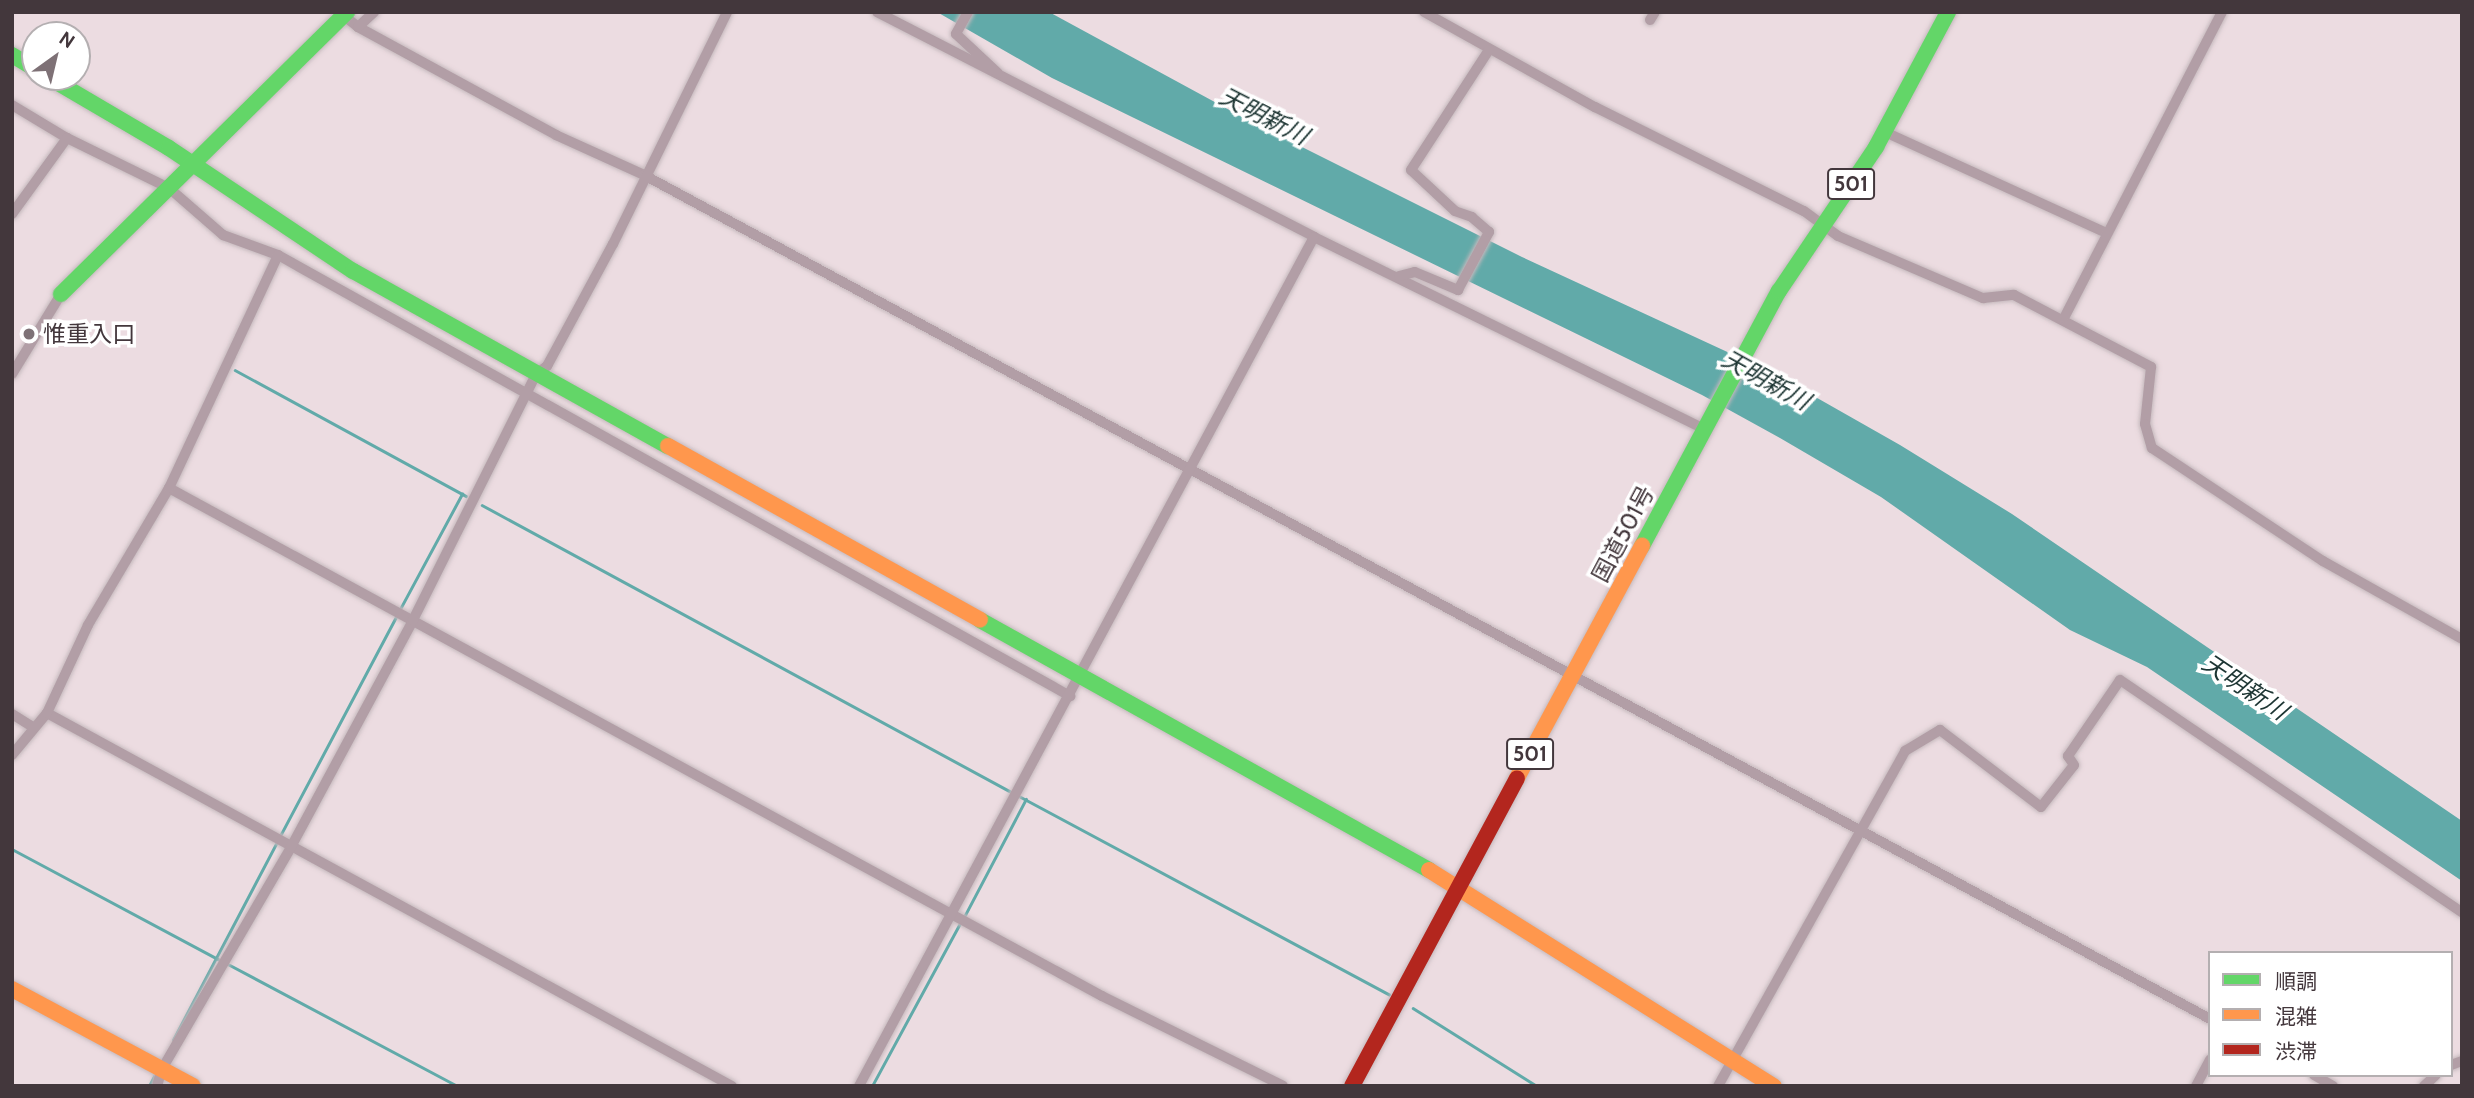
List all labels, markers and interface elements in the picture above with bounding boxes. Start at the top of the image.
north arrow [21,21,91,91]
text: N [55,27,79,53]
water label: 天明新川 [1215,81,1313,151]
road number: 501 [1826,166,1876,202]
place label: 惟重入口 [43,320,135,348]
marker: 惟重入口 [21,326,37,342]
water label: 天明新川 [1717,344,1815,416]
street label: 国道501号 [1586,481,1660,587]
water label: 天明新川 [2197,648,2293,726]
road number: 501 [1506,736,1554,772]
legend [2208,951,2453,1077]
text: 順調 [2275,969,2317,994]
text: 混雑 [2275,1004,2317,1029]
text: 渋滞 [2275,1039,2317,1064]

